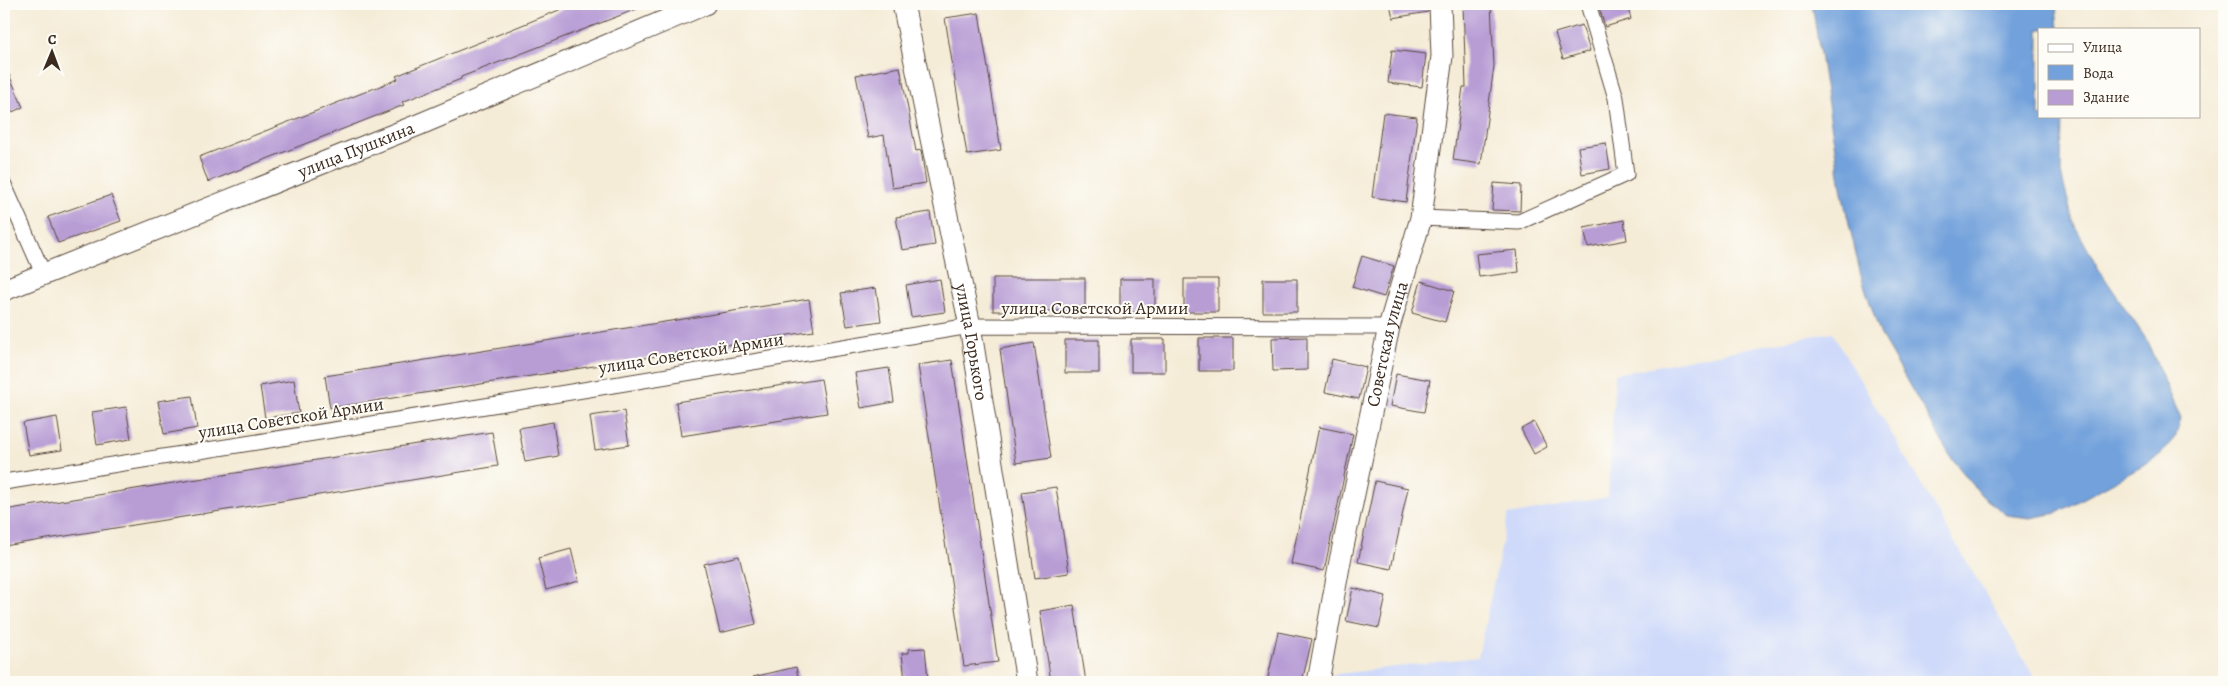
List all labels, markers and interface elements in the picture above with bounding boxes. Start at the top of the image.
north arrow [28,28,78,78]
legend [2038,28,2200,118]
text: С [48,30,57,49]
text: Улица [2083,37,2122,57]
text: Вода [2083,63,2114,83]
text: Здание [2083,87,2130,107]
street label: улица Пушкина [293,115,418,184]
street label: Советская улица [1361,278,1414,409]
street label: улица Горького [949,280,994,402]
street label: улица Советской Армии [1000,296,1189,320]
street label: улица Советской Армии [596,327,785,380]
street label: улица Советской Армии [196,392,385,445]

